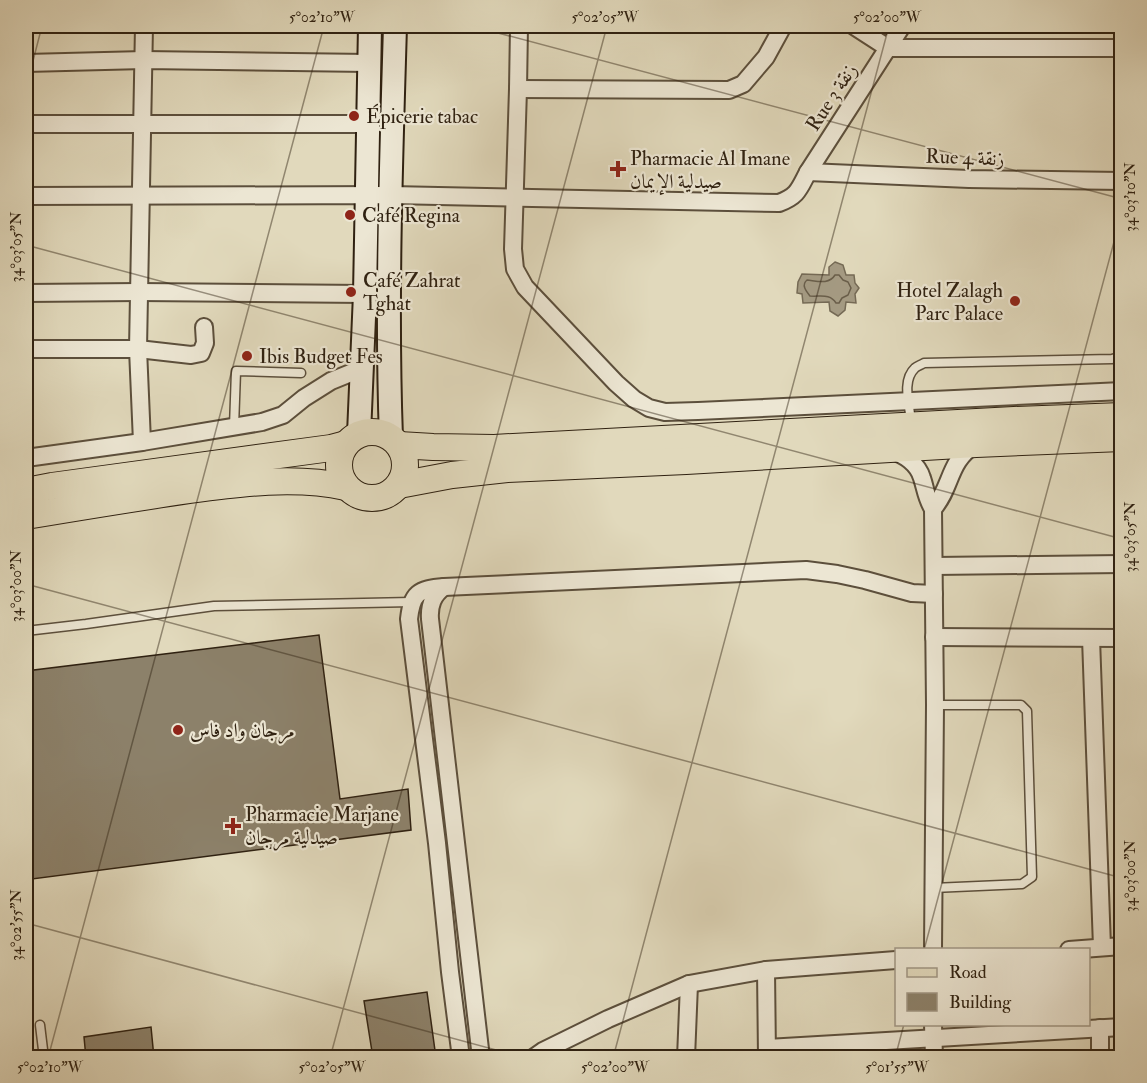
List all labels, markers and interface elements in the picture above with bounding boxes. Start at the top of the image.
text: 5°02'10"W [289,8,356,27]
text: 5°02'05"W [571,8,639,27]
text: 5°02'00"W [853,8,922,27]
street label: Rue 3 زنقة [800,59,863,136]
place label: Épicerie tabac [366,103,478,130]
marker: Épicerie tabac [347,109,361,123]
street label: Rue 4 زنقة [925,144,1005,171]
place label: Pharmacie Al Imane صيدلية الإيمان [630,146,790,196]
marker: Pharmacie Al Imane صيدلية الإيمان [611,162,625,176]
text: 34°03'10"N [1121,162,1140,232]
place label: Café Regina [362,203,461,228]
marker: Café Regina [343,208,357,222]
text: 34°03'05"N [7,211,26,282]
place label: Café Zahrat Tghat [363,268,461,316]
place label: Hotel Zalagh Parc Palace [896,278,1004,326]
marker: Café Zahrat Tghat [344,285,358,299]
marker: Hotel Zalagh Parc Palace [1008,294,1022,308]
place label: Ibis Budget Fes [259,344,383,369]
marker: Ibis Budget Fes [240,349,254,363]
text: 34°03'05"N [1121,501,1140,572]
text: 34°03'00"N [7,550,26,622]
place label: مرجان واد فاس [190,718,295,744]
marker: مرجان واد فاس [171,723,185,737]
place label: Pharmacie Marjane صيدلية مرجان [245,802,399,851]
marker: Pharmacie Marjane صيدلية مرجان [226,819,240,833]
text: 34°03'00"N [1121,840,1140,912]
text: 34°02'55"N [7,889,26,961]
legend [895,948,1090,1026]
text: Road [949,961,987,984]
text: Building [949,991,1012,1014]
text: 5°02'10"W [17,1058,84,1077]
text: 5°02'05"W [298,1058,366,1077]
text: 5°02'00"W [581,1058,650,1077]
text: 5°01'55"W [865,1058,930,1077]

